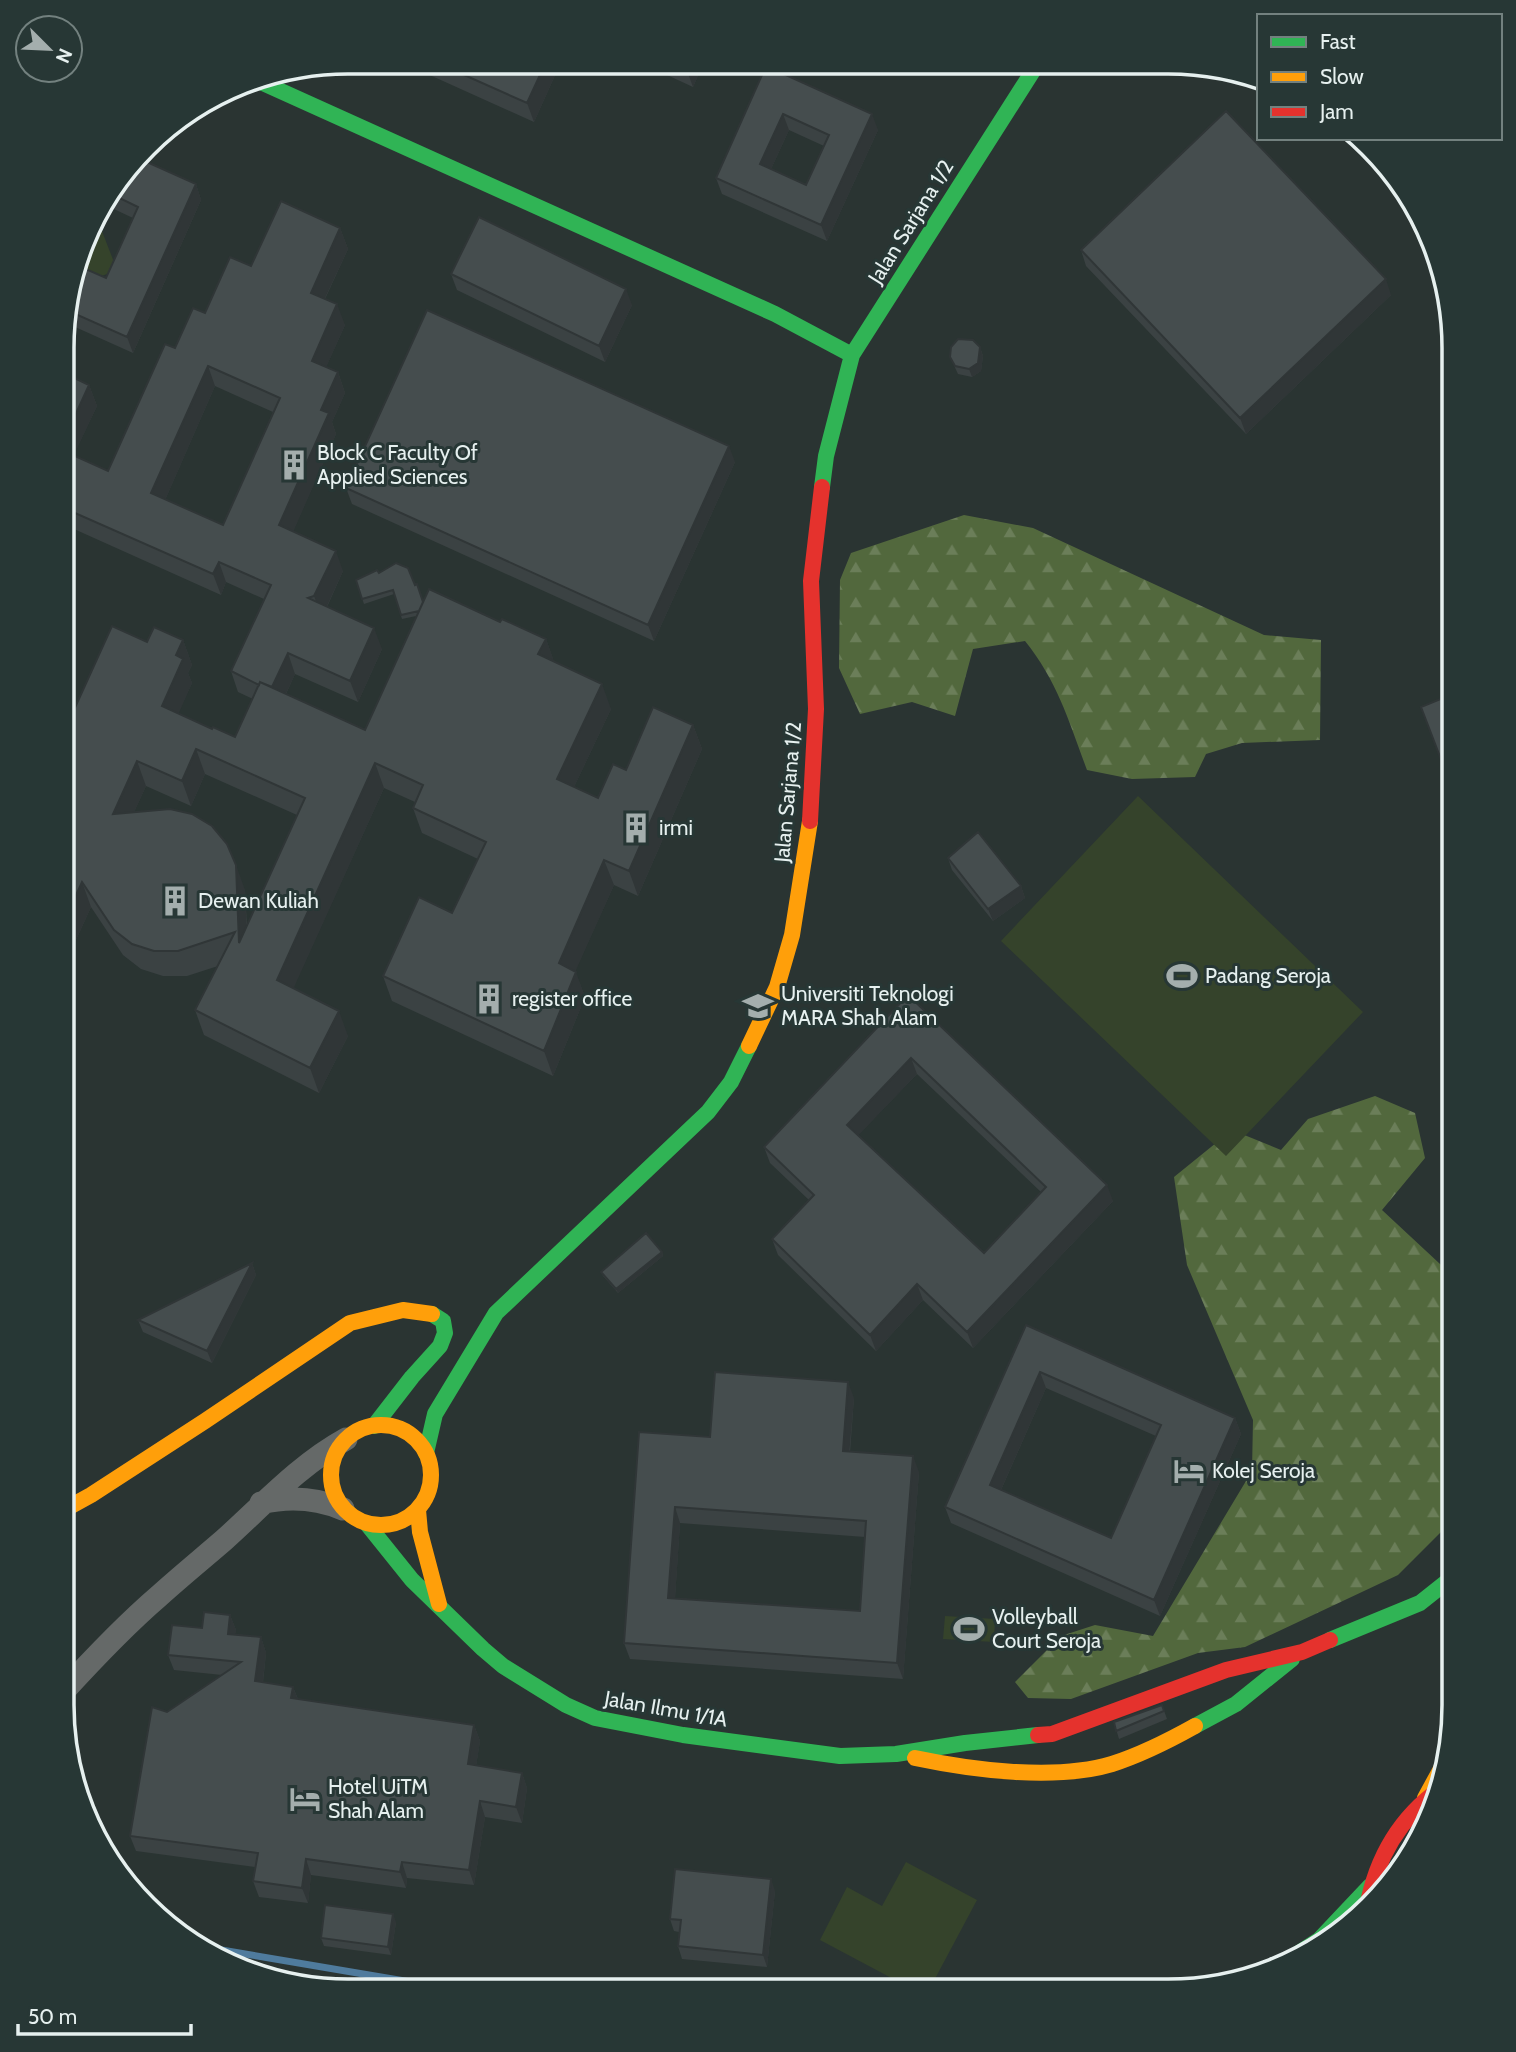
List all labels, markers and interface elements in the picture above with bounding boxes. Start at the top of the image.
north arrow [14,14,84,84]
legend [1257,14,1502,140]
text: Fast [1320,29,1356,54]
text: N [51,45,77,67]
text: Slow [1320,64,1364,89]
text: Jam [1319,99,1354,124]
street label: Jalan Sarjana 1/2 [862,155,959,290]
place label: Block C Faculty Of Applied Sciences [317,440,478,489]
building icon: Block C Faculty Of Applied Sciences [277,448,311,482]
street label: Jalan Sarjana 1/2 [769,720,807,865]
building icon: irmi [619,811,653,845]
place label: irmi [659,815,693,840]
building icon: Dewan Kuliah [158,884,192,918]
place label: Dewan Kuliah [198,888,319,913]
sports icon: Padang Seroja [1165,959,1199,993]
place label: Padang Seroja [1205,963,1331,989]
place label: Universiti Teknologi MARA Shah Alam [781,981,954,1030]
building icon: register office [472,982,506,1016]
place label: register office [512,986,632,1011]
school or university icon: Universiti Teknologi MARA Shah Alam [741,989,775,1023]
hotel icon: Kolej Seroja [1172,1454,1206,1488]
place label: Kolej Seroja [1212,1458,1315,1484]
place label: Volleyball Court Seroja [992,1604,1101,1654]
sports icon: Volleyball Court Seroja [952,1612,986,1646]
street label: Jalan Ilmu 1/1A [602,1685,730,1732]
place label: Hotel UiTM Shah Alam [328,1774,428,1823]
hotel icon: Hotel UiTM Shah Alam [288,1782,322,1816]
scale bar [18,1993,191,2037]
text: 50 m [28,2004,77,2029]

